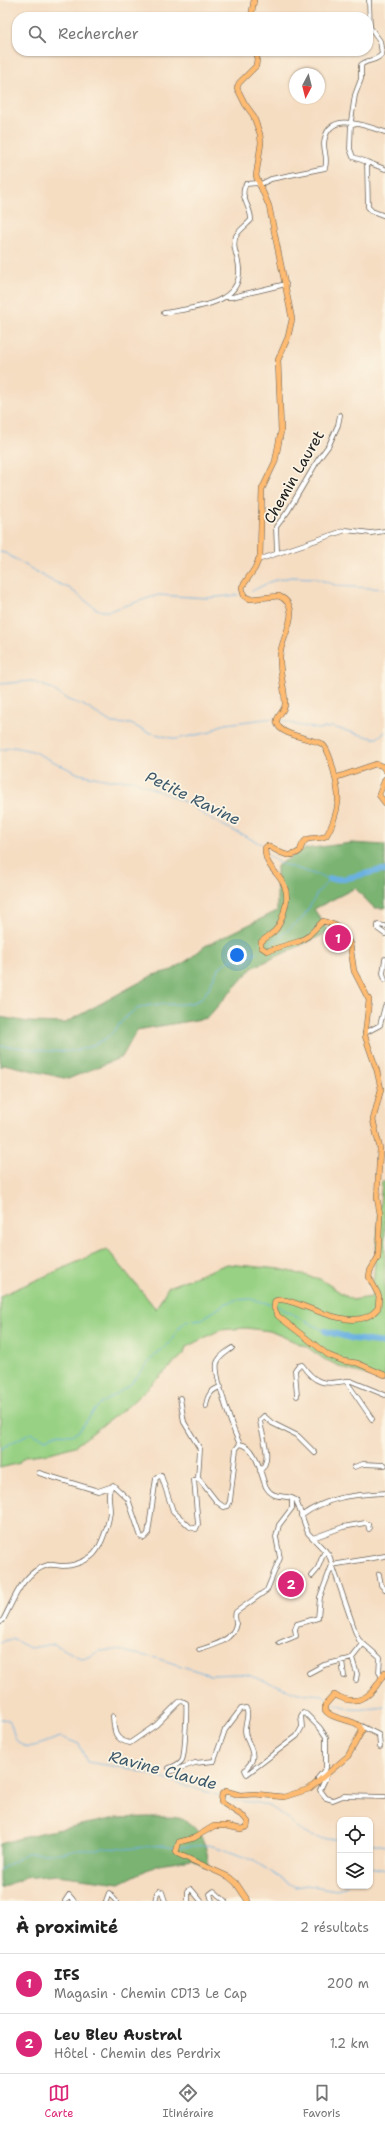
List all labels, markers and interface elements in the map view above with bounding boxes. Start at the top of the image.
search box [12,12,373,56]
icon: search [26,23,48,45]
text: Rechercher [58,24,139,44]
north arrow [289,68,325,104]
street label: Chemin Lauret [259,427,329,527]
water label: Petite Ravine [142,766,244,830]
pin: 1 [325,923,351,953]
your location [227,945,247,965]
pin: 2 [278,1569,304,1599]
water label: Ravine Claude [107,1746,219,1794]
map controls [337,1817,373,1889]
button: locate [337,1817,373,1853]
button: layers [337,1853,373,1889]
text: À proximité [16,1916,118,1938]
text: 2 résultats [300,1919,369,1936]
text: IFS [54,1965,79,1985]
text: 1 [26,1975,32,1992]
text: 200 m [327,1975,369,1992]
text: Magasin · Chemin CD13 Le Cap [54,1985,247,2002]
text: Leu Bleu Austral [54,2025,182,2045]
text: 2 [24,2035,34,2052]
text: 1.2 km [330,2035,369,2052]
text: Hôtel · Chemin des Perdrix [54,2045,220,2062]
tab: Carte [45,2082,73,2121]
tab: Itinéraire [163,2082,214,2121]
tab: Favoris [303,2082,340,2121]

